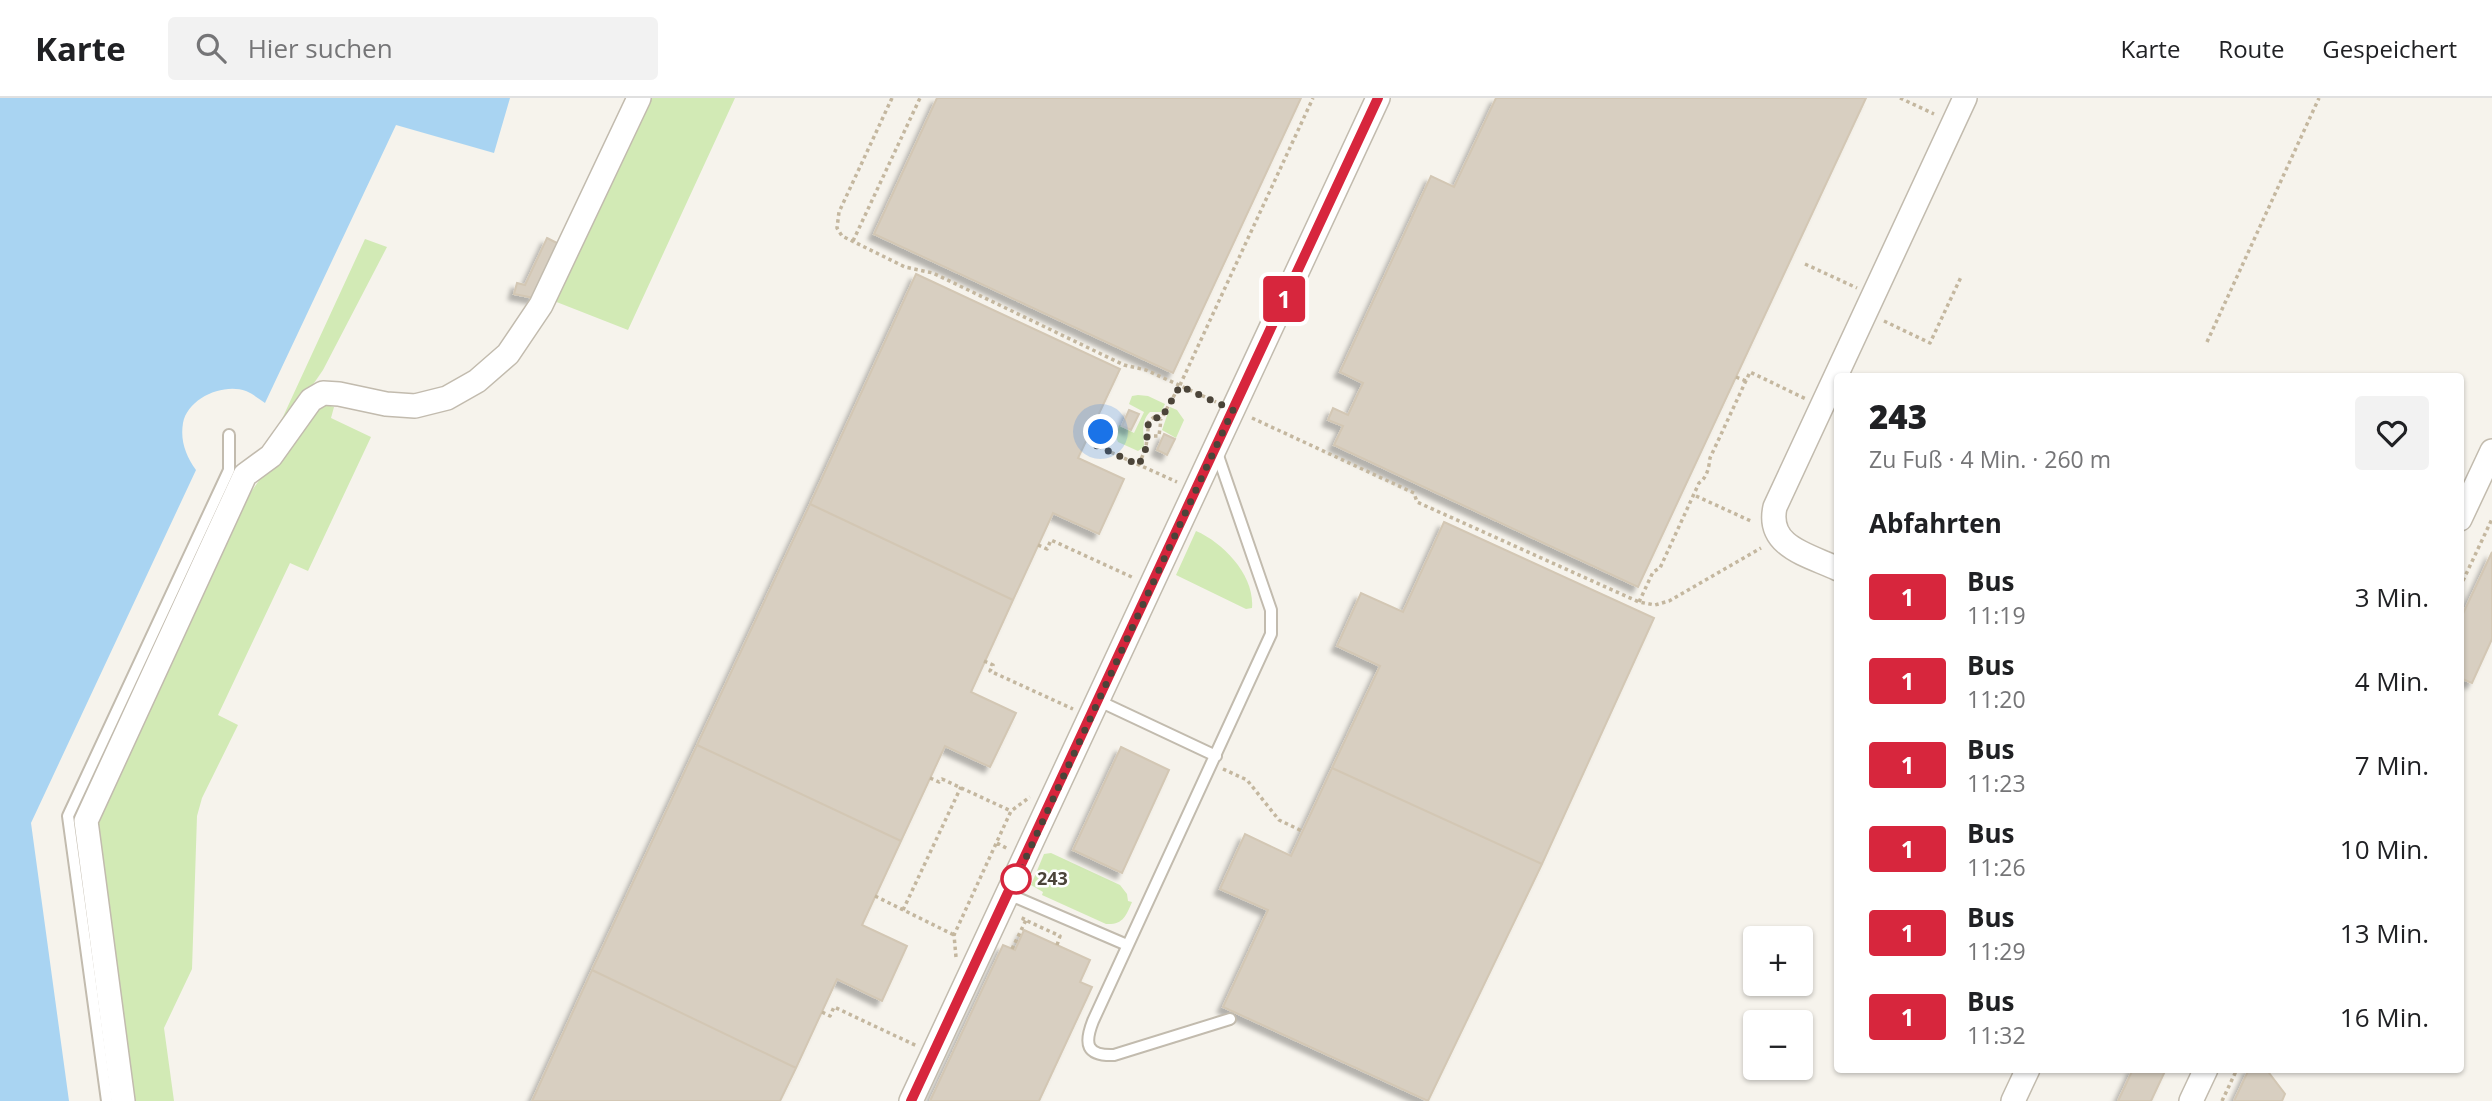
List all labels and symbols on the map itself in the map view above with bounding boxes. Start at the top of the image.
line badge: 1 [1261,276,1307,322]
your location [1083,414,1118,449]
marker: 243 [1001,864,1031,894]
place label: 243 [1037,866,1068,890]

